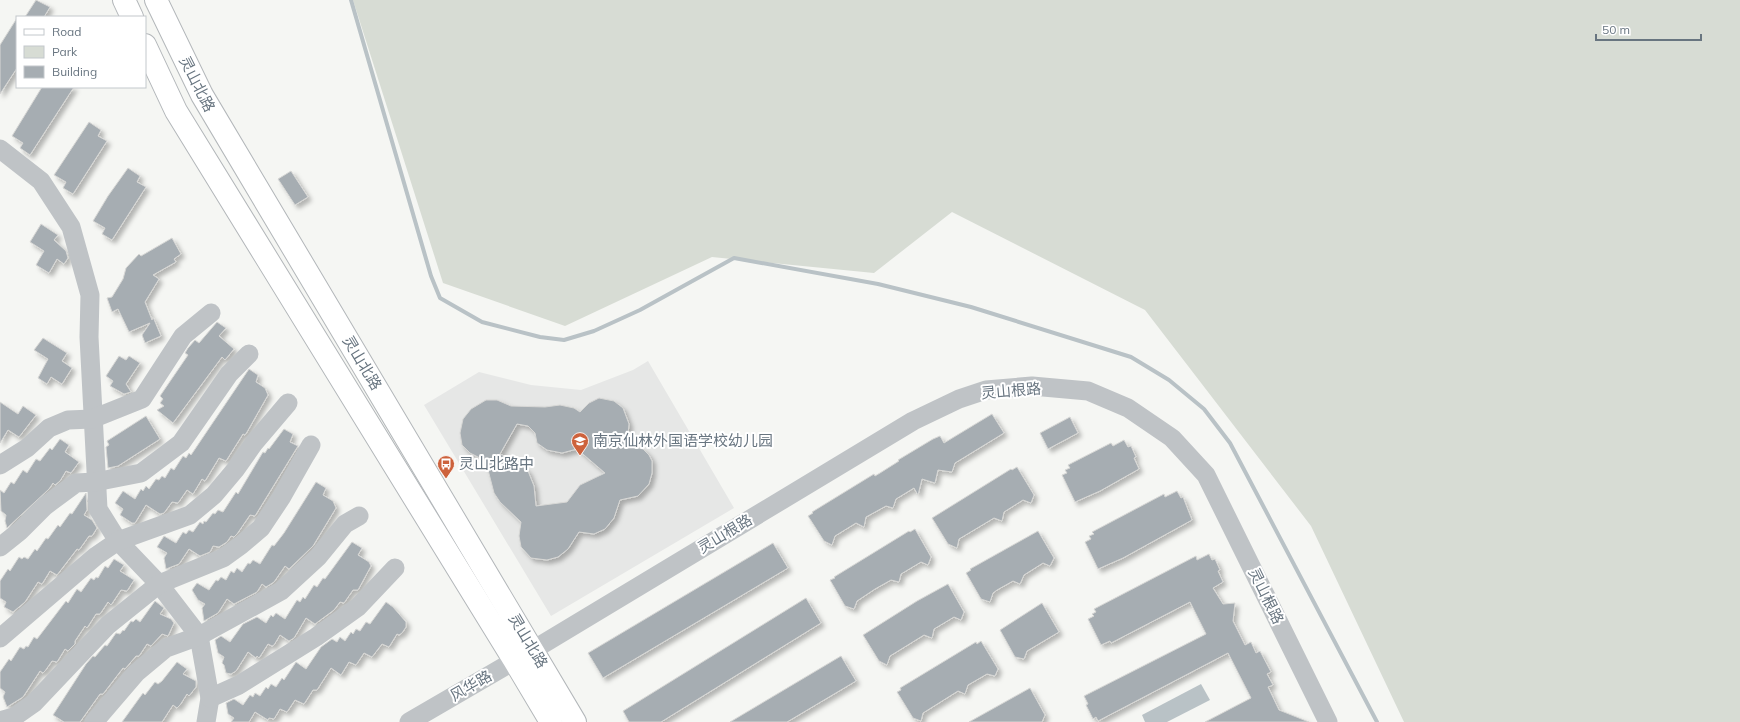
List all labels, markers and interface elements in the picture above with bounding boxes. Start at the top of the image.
legend [16,16,146,88]
scale bar [1596,16,1701,42]
text: 50 m [1602,22,1630,37]
text: Road [52,24,81,39]
text: Park [52,44,78,59]
street label: 灵山北路 [175,53,220,115]
text: Building [52,64,97,79]
street label: 灵山北路 [339,332,386,393]
street label: 灵山根路 [980,378,1042,403]
school or university icon: 南京仙林外国语学校幼儿园 [570,431,590,456]
place label: 南京仙林外国语学校幼儿园 [593,431,773,450]
bus stop icon: 灵山北路中 [436,454,456,479]
place label: 灵山北路中 [459,454,534,473]
street label: 灵山根路 [694,510,755,557]
street label: 灵山根路 [1245,565,1288,627]
street label: 灵山北路 [505,610,552,671]
street label: 风华路 [447,666,495,705]

